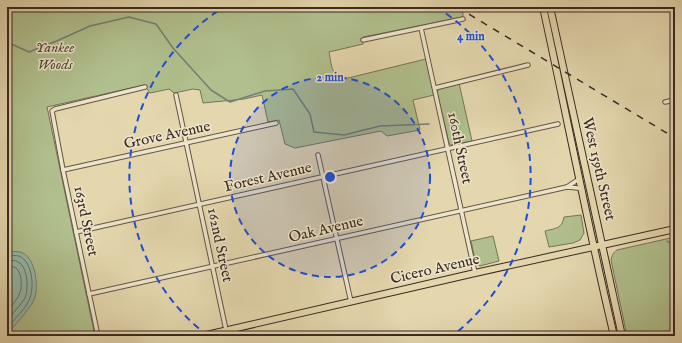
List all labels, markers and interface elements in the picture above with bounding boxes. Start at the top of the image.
text: 4 min [457,29,485,44]
park label: Yankee Woods [36,38,74,74]
text: 2 min [316,70,344,85]
street label: 160th Street [443,110,477,186]
street label: West 159th Street [578,116,620,222]
street label: Grove Avenue [122,117,212,153]
street label: Forest Avenue [222,158,314,196]
centre of rings [323,170,337,184]
street label: 163rd Street [69,184,103,258]
street label: 162nd Street [203,206,237,284]
street label: Oak Avenue [287,211,365,247]
street label: Cicero Avenue [389,250,481,288]

